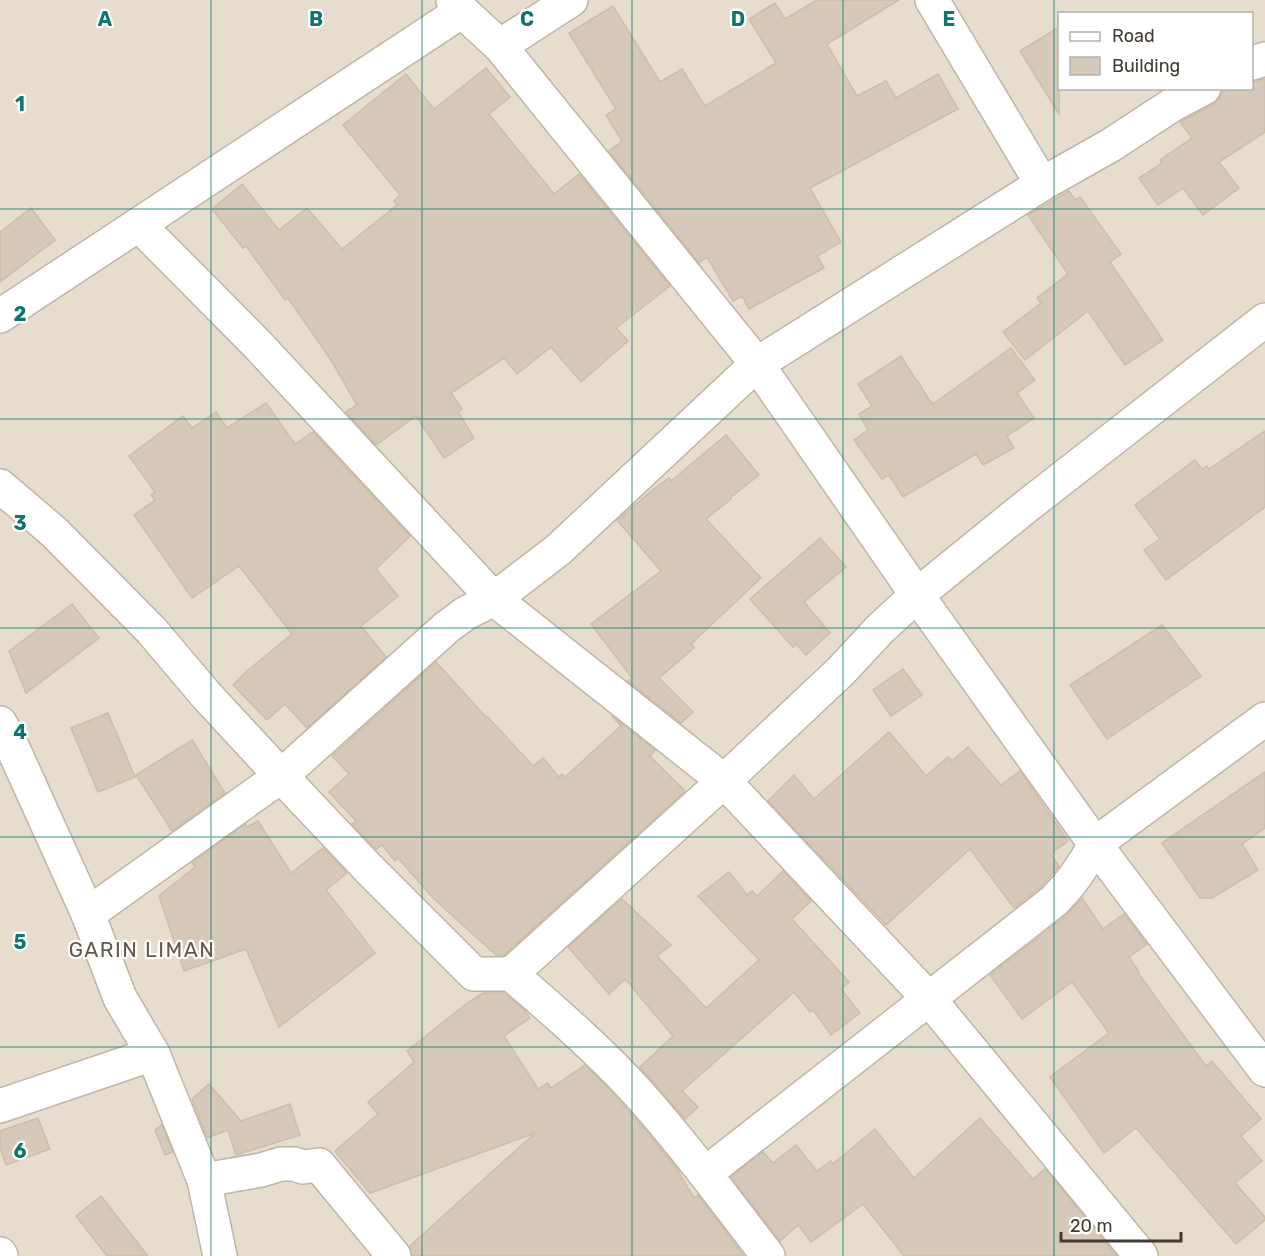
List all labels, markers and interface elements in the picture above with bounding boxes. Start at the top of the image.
text: A [98,7,113,31]
text: B [309,7,323,31]
text: C [520,7,534,31]
text: D [731,7,745,31]
text: E [943,7,955,31]
legend [1058,12,1253,90]
text: Road [1112,25,1155,47]
text: Building [1112,55,1180,77]
text: 1 [15,92,25,116]
text: 2 [14,302,27,326]
text: 3 [13,511,27,535]
text: 4 [13,720,27,744]
text: 5 [14,930,27,954]
district label: GARIN LIMAN [69,937,215,962]
text: 6 [13,1139,27,1163]
scale bar [1061,1205,1181,1243]
text: 20 m [1070,1215,1112,1237]

